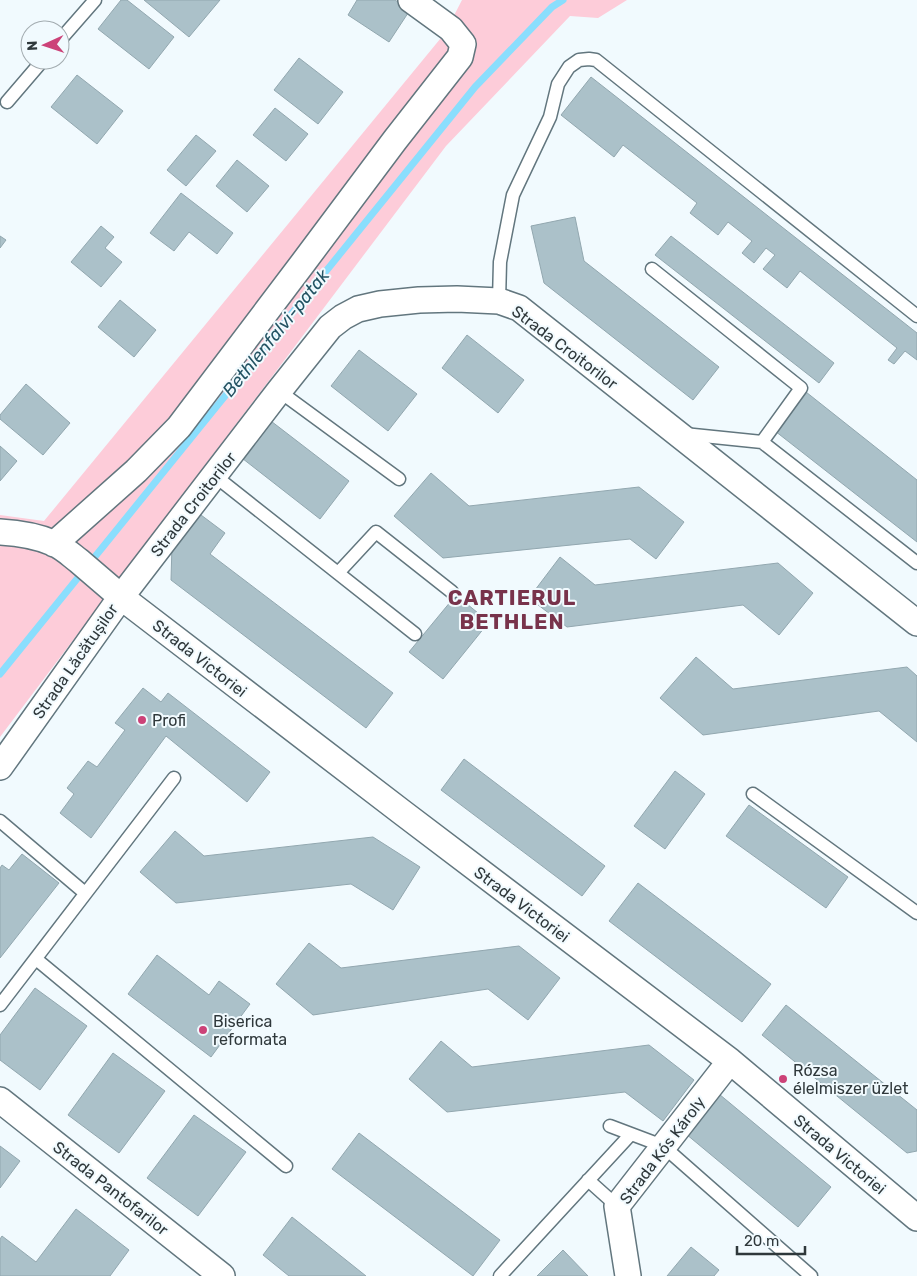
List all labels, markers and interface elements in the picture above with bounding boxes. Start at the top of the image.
north arrow [20,20,70,70]
text: N [24,40,41,51]
water label: Bethlenfalvi-patak [218,264,335,401]
street label: Strada Croitorilor [508,301,621,393]
street label: Strada Croitorilor [147,448,240,560]
district label: CARTIERUL BETHLEN [448,585,576,634]
street label: Strada Lăcătușilor [29,600,122,722]
street label: Strada Victoriei [149,616,251,701]
place label: Profi [152,711,186,730]
marker: Profi [136,714,148,726]
street label: Strada Victoriei [470,862,573,946]
place label: Biserica reformata [213,1012,287,1049]
marker: Biserica reformata [197,1024,209,1036]
place label: Rózsa élelmiszer üzlet [793,1061,908,1098]
marker: Rózsa élelmiszer üzlet [777,1073,789,1085]
street label: Strada Kós Károly [616,1093,709,1208]
street label: Strada Victoriei [790,1110,890,1198]
street label: Strada Pantofarilor [49,1137,172,1239]
scale bar [737,1224,804,1256]
text: 20 m [744,1232,779,1250]

